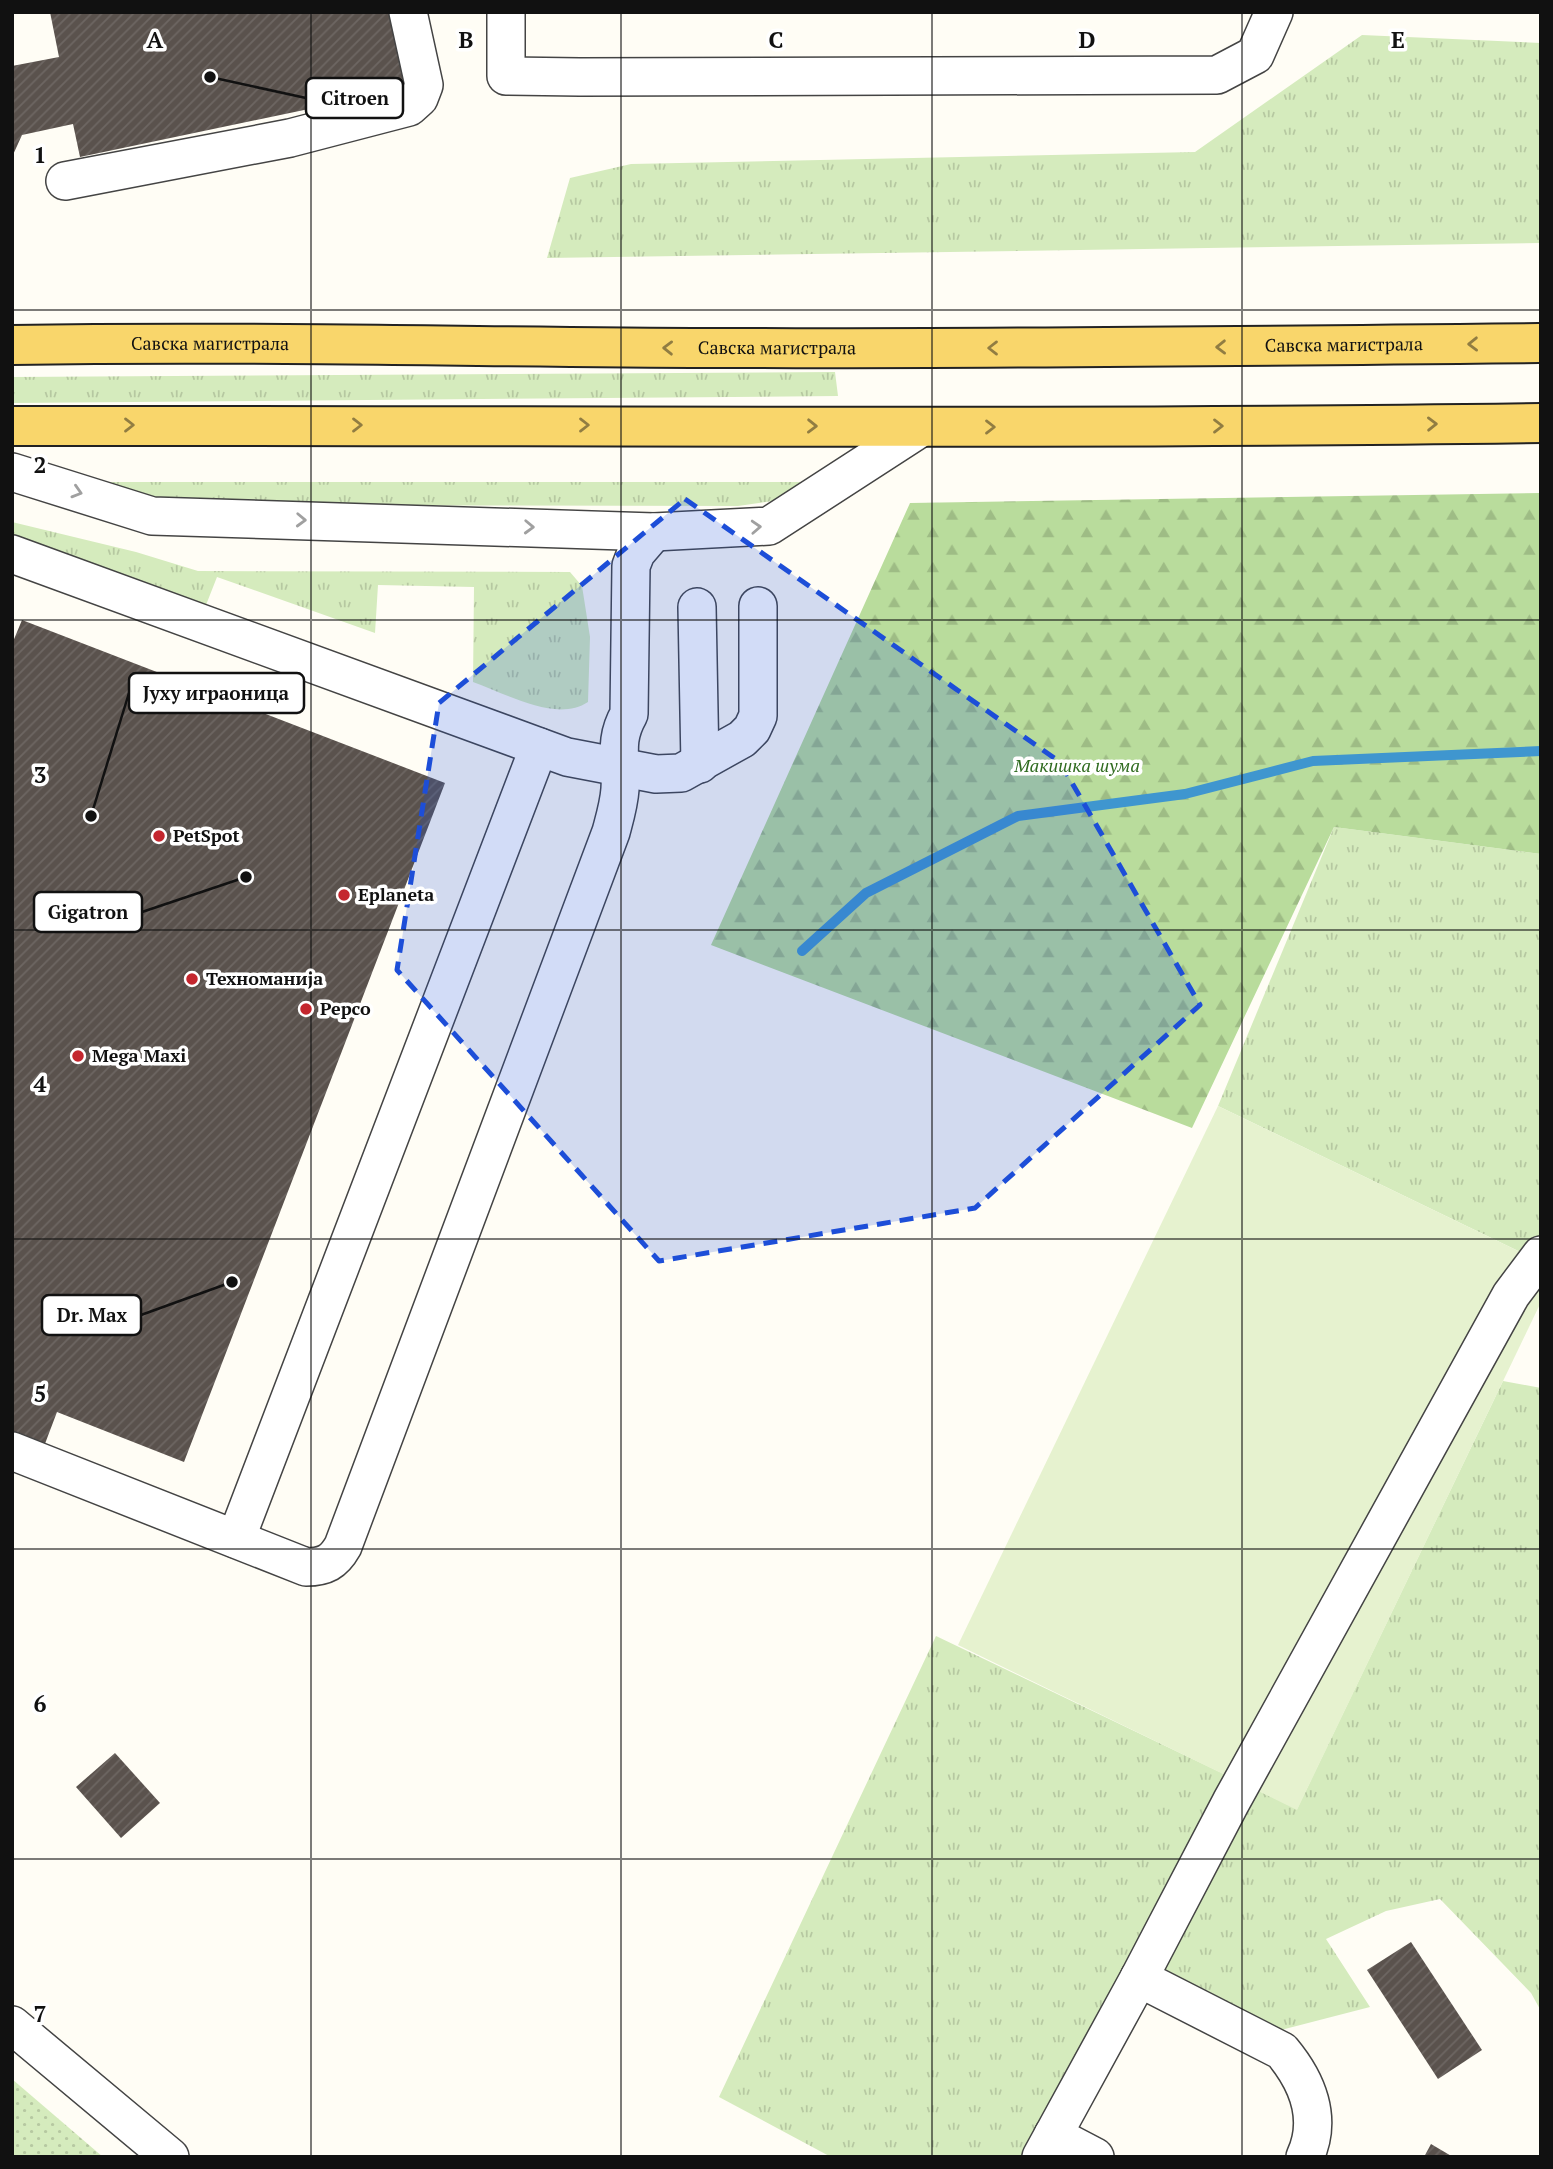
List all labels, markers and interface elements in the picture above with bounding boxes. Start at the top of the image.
text: A [147,24,164,55]
text: B [459,24,474,55]
text: C [769,24,784,55]
text: D [1079,24,1096,55]
text: E [1391,24,1405,55]
callout: Citroen [306,78,403,118]
text: Citroen [321,85,390,110]
text: 1 [34,139,47,170]
street label: Савска магистрала [131,331,289,355]
street label: Савска магистрала [1265,331,1423,357]
street label: Савска магистрала [698,335,856,359]
one-way arrow [1467,336,1477,352]
one-way arrow [1215,339,1225,355]
one-way arrow [662,340,672,356]
one-way arrow [987,340,998,356]
one-way arrow [125,417,135,433]
one-way arrow [352,417,363,433]
one-way arrow [580,417,590,433]
one-way arrow [1426,417,1437,432]
one-way arrow [807,418,818,434]
one-way arrow [986,419,996,435]
one-way arrow [1213,419,1224,434]
text: 2 [34,449,47,480]
one-way arrow [71,484,83,498]
one-way arrow [296,513,307,528]
one-way arrow [523,520,534,535]
one-way arrow [751,520,762,535]
callout: Јуху играоница [129,673,304,713]
text: Јуху играоница [143,680,290,705]
park label: Макишка шума [1013,753,1140,777]
text: 3 [34,759,47,790]
place label: PetSpot [173,823,240,847]
marker: PetSpot [151,828,167,844]
place label: Eplaneta [358,882,434,906]
marker: Eplaneta [336,887,352,903]
callout: Gigatron [34,892,142,932]
text: Gigatron [48,899,129,924]
place label: Техноманија [206,966,323,990]
marker: Техноманија [184,971,200,987]
place label: Pepco [320,996,371,1020]
marker: Pepco [298,1001,314,1017]
place label: Mega Maxi [92,1043,186,1067]
marker: Mega Maxi [70,1048,86,1064]
text: 4 [34,1068,47,1099]
callout: Dr. Max [42,1295,141,1335]
text: Dr. Max [57,1302,128,1327]
text: 5 [34,1378,47,1409]
text: 6 [34,1688,47,1719]
text: 7 [34,1998,47,2029]

